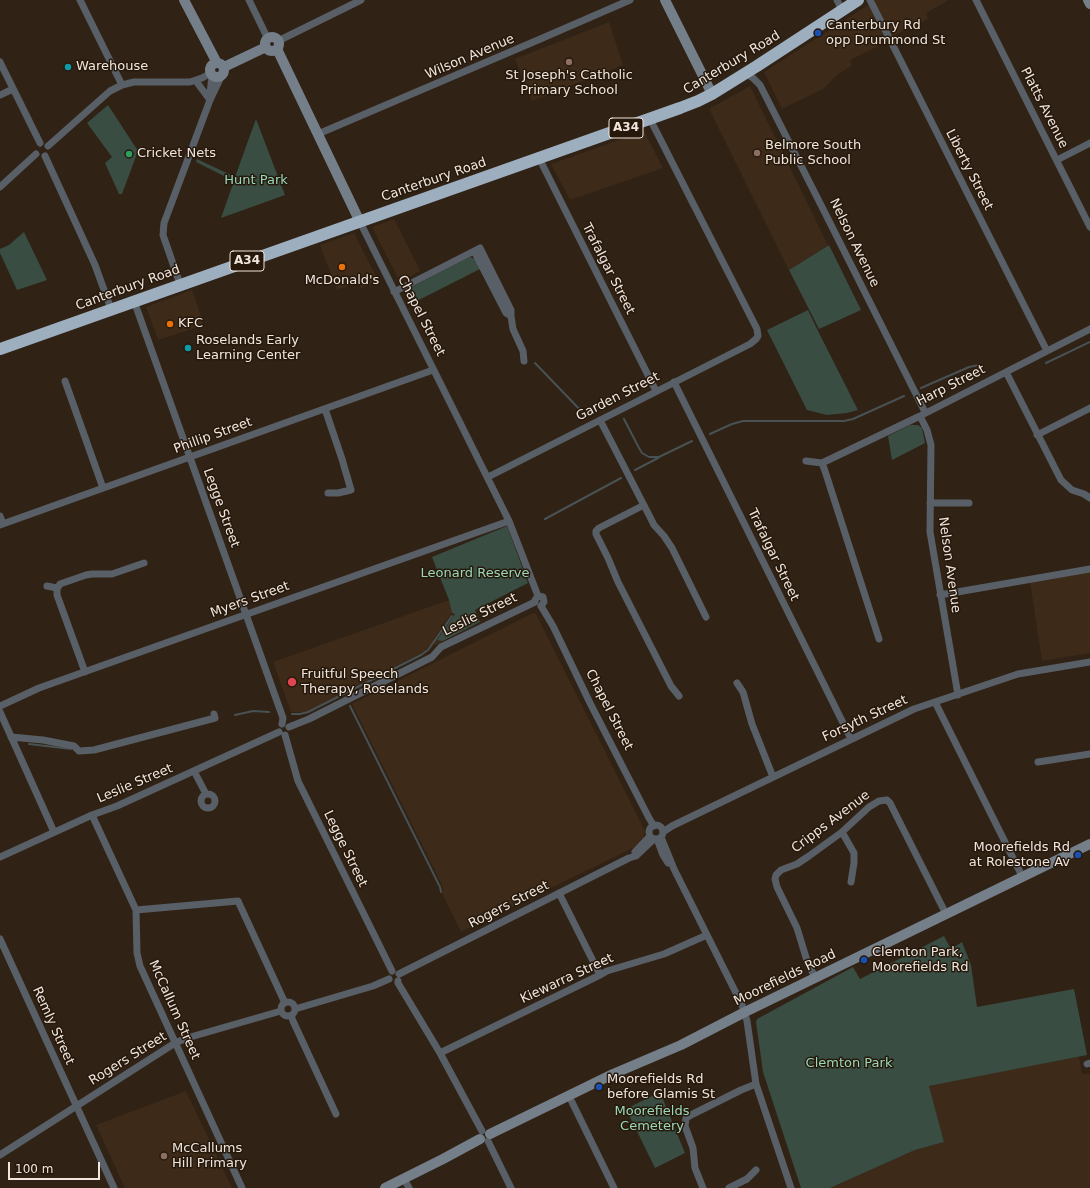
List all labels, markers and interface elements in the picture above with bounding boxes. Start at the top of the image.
place label: Canterbury Rd opp Drummond St [826,18,945,49]
street label: Canterbury Road [681,28,783,98]
marker: Canterbury Rd opp Drummond St [813,28,823,38]
street label: Wilson Avenue [423,31,517,83]
marker: St Joseph's Catholic Primary School [564,57,574,67]
place label: Warehouse [76,59,148,75]
marker: Warehouse [63,62,73,72]
street label: Platts Avenue [1017,65,1071,151]
place label: St Joseph's Catholic Primary School [505,68,633,99]
road number: A34 [609,118,643,138]
street label: Liberty Street [942,127,996,213]
place label: Belmore South Public School [765,138,861,169]
place label: Cricket Nets [137,146,216,162]
marker: Belmore South Public School [752,148,762,158]
marker: Cricket Nets [124,149,134,159]
street label: Canterbury Road [379,155,489,205]
park label: Hunt Park [224,173,288,189]
street label: Nelson Avenue [826,196,882,290]
street label: Trafalgar Street [578,221,638,317]
road number: A34 [230,251,264,271]
street label: Canterbury Road [74,262,182,314]
marker: McDonald's [337,262,347,272]
place label: McDonald's [305,273,379,289]
street label: Chapel Street [394,273,448,359]
place label: KFC [178,316,203,332]
marker: KFC [165,319,175,329]
place label: Roselands Early Learning Center [196,333,300,364]
marker: Roselands Early Learning Center [183,343,193,353]
street label: Harp Street [914,362,988,410]
street label: Garden Street [574,369,662,425]
street label: Phillip Street [172,415,254,457]
street label: Legge Street [199,466,243,550]
street label: Trafalgar Street [744,506,802,604]
street label: Nelson Avenue [935,516,963,614]
park label: Leonard Reserve [421,566,529,582]
street label: Myers Street [208,579,292,621]
street label: Leslie Street [440,590,520,640]
place label: Fruitful Speech Therapy, Roselands [301,667,429,698]
street label: Chapel Street [582,667,636,753]
marker: Fruitful Speech Therapy, Roselands [286,676,298,688]
street label: Forsyth Street [820,693,910,745]
street label: Leslie Street [95,761,175,807]
street label: Cripps Avenue [789,788,873,856]
street label: Legge Street [320,808,370,890]
place label: Moorefields Rd at Rolestone Av [969,840,1070,871]
marker: Moorefields Rd at Rolestone Av [1073,850,1083,860]
street label: Rogers Street [466,878,552,932]
place label: Clemton Park, Moorefields Rd [872,945,968,976]
street label: Moorefields Road [731,946,839,1010]
street label: Kiewarra Street [518,951,616,1007]
marker: Clemton Park, Moorefields Rd [859,955,869,965]
street label: McCallum Street [145,958,203,1062]
street label: Remly Street [29,984,77,1068]
street label: Rogers Street [86,1029,170,1089]
park label: Clemton Park [806,1056,892,1072]
place label: Moorefields Rd before Glamis St [607,1072,715,1103]
marker: Moorefields Rd before Glamis St [594,1082,604,1092]
park label: Moorefields Cemetery [614,1104,690,1135]
place label: McCallums Hill Primary [172,1141,247,1172]
marker: McCallums Hill Primary [159,1151,169,1161]
scale bar [10,1154,102,1180]
text: 100 m [15,1162,53,1176]

